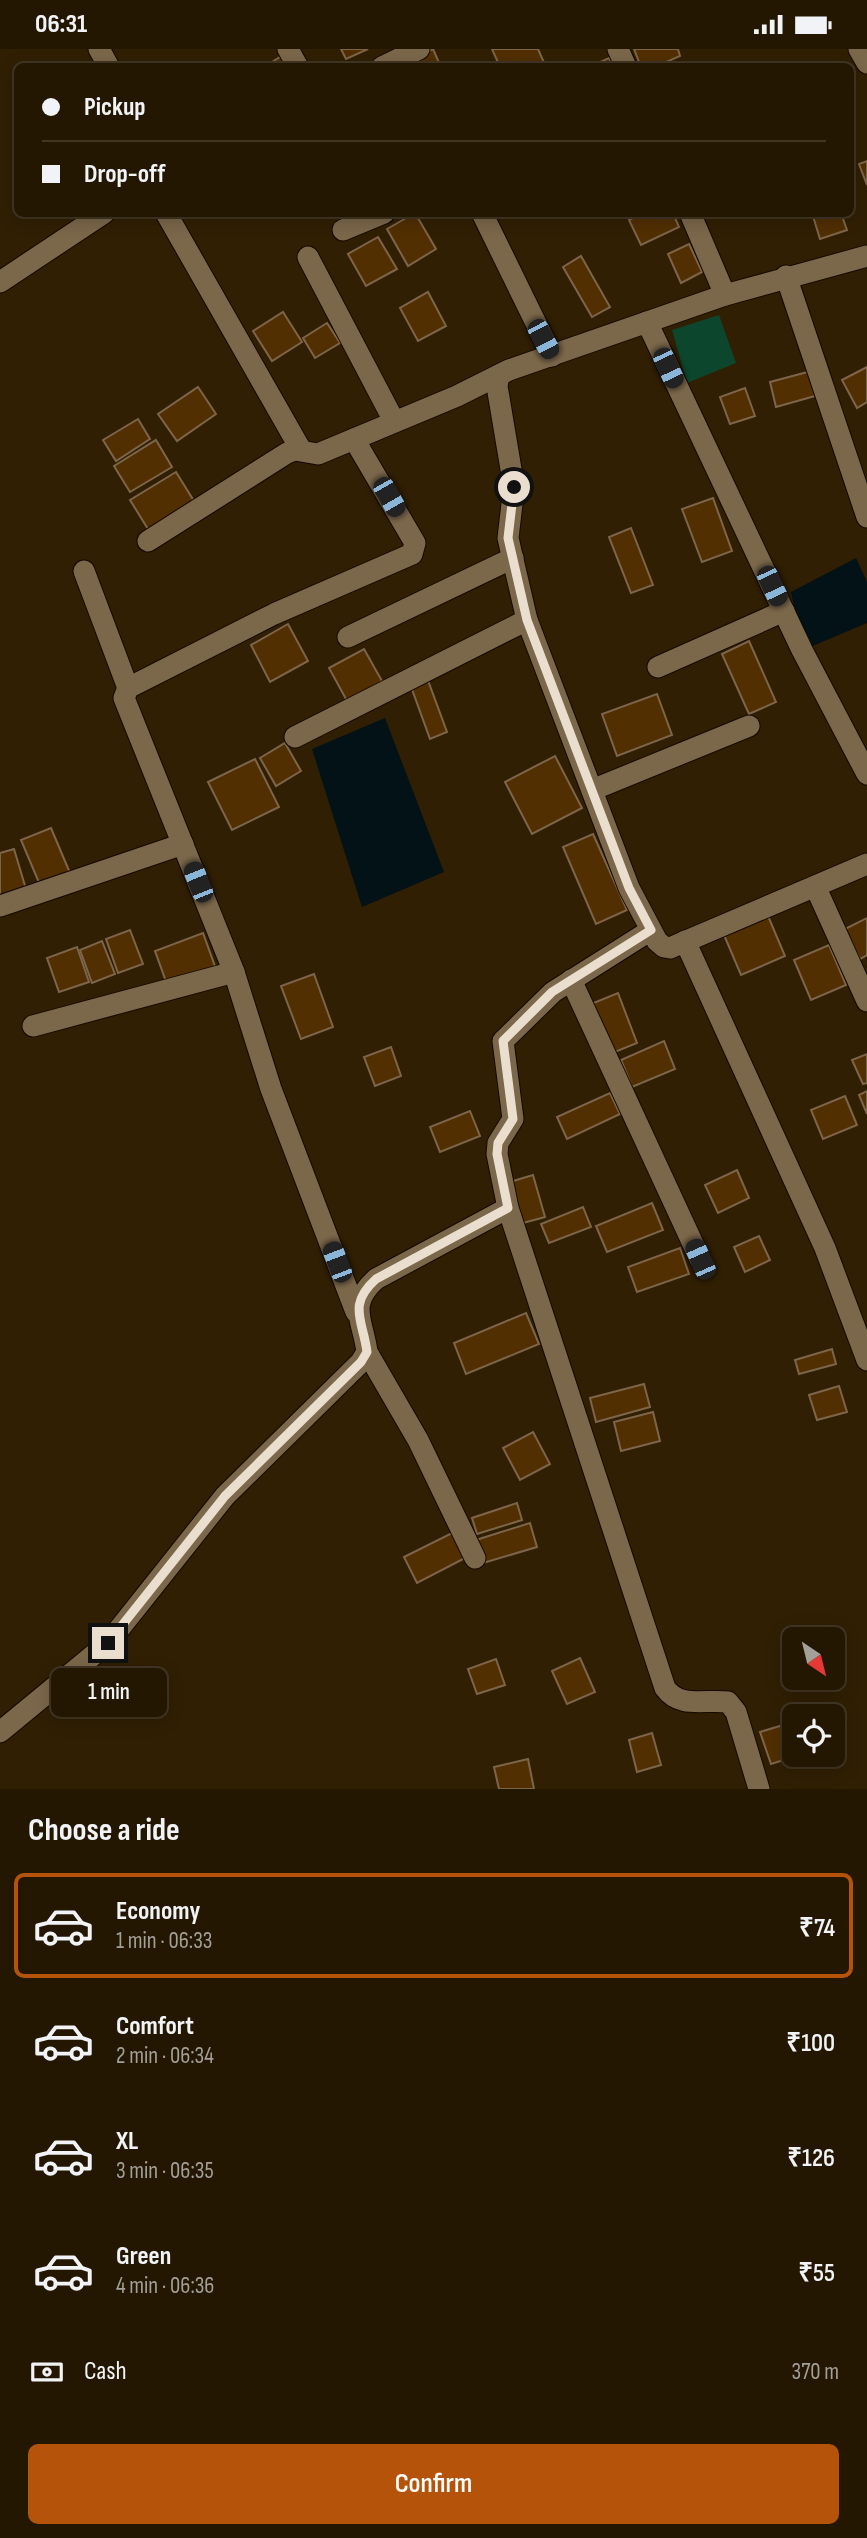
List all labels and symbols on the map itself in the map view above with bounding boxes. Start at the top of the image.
car [524,316,563,362]
car [650,345,687,391]
route start [498,471,530,503]
car [370,474,409,520]
car [754,563,791,609]
car [181,859,216,905]
car [682,1236,719,1282]
car [320,1239,355,1285]
route end [92,1627,124,1659]
north arrow [782,1627,845,1691]
callout: 1 min [50,1667,166,1717]

